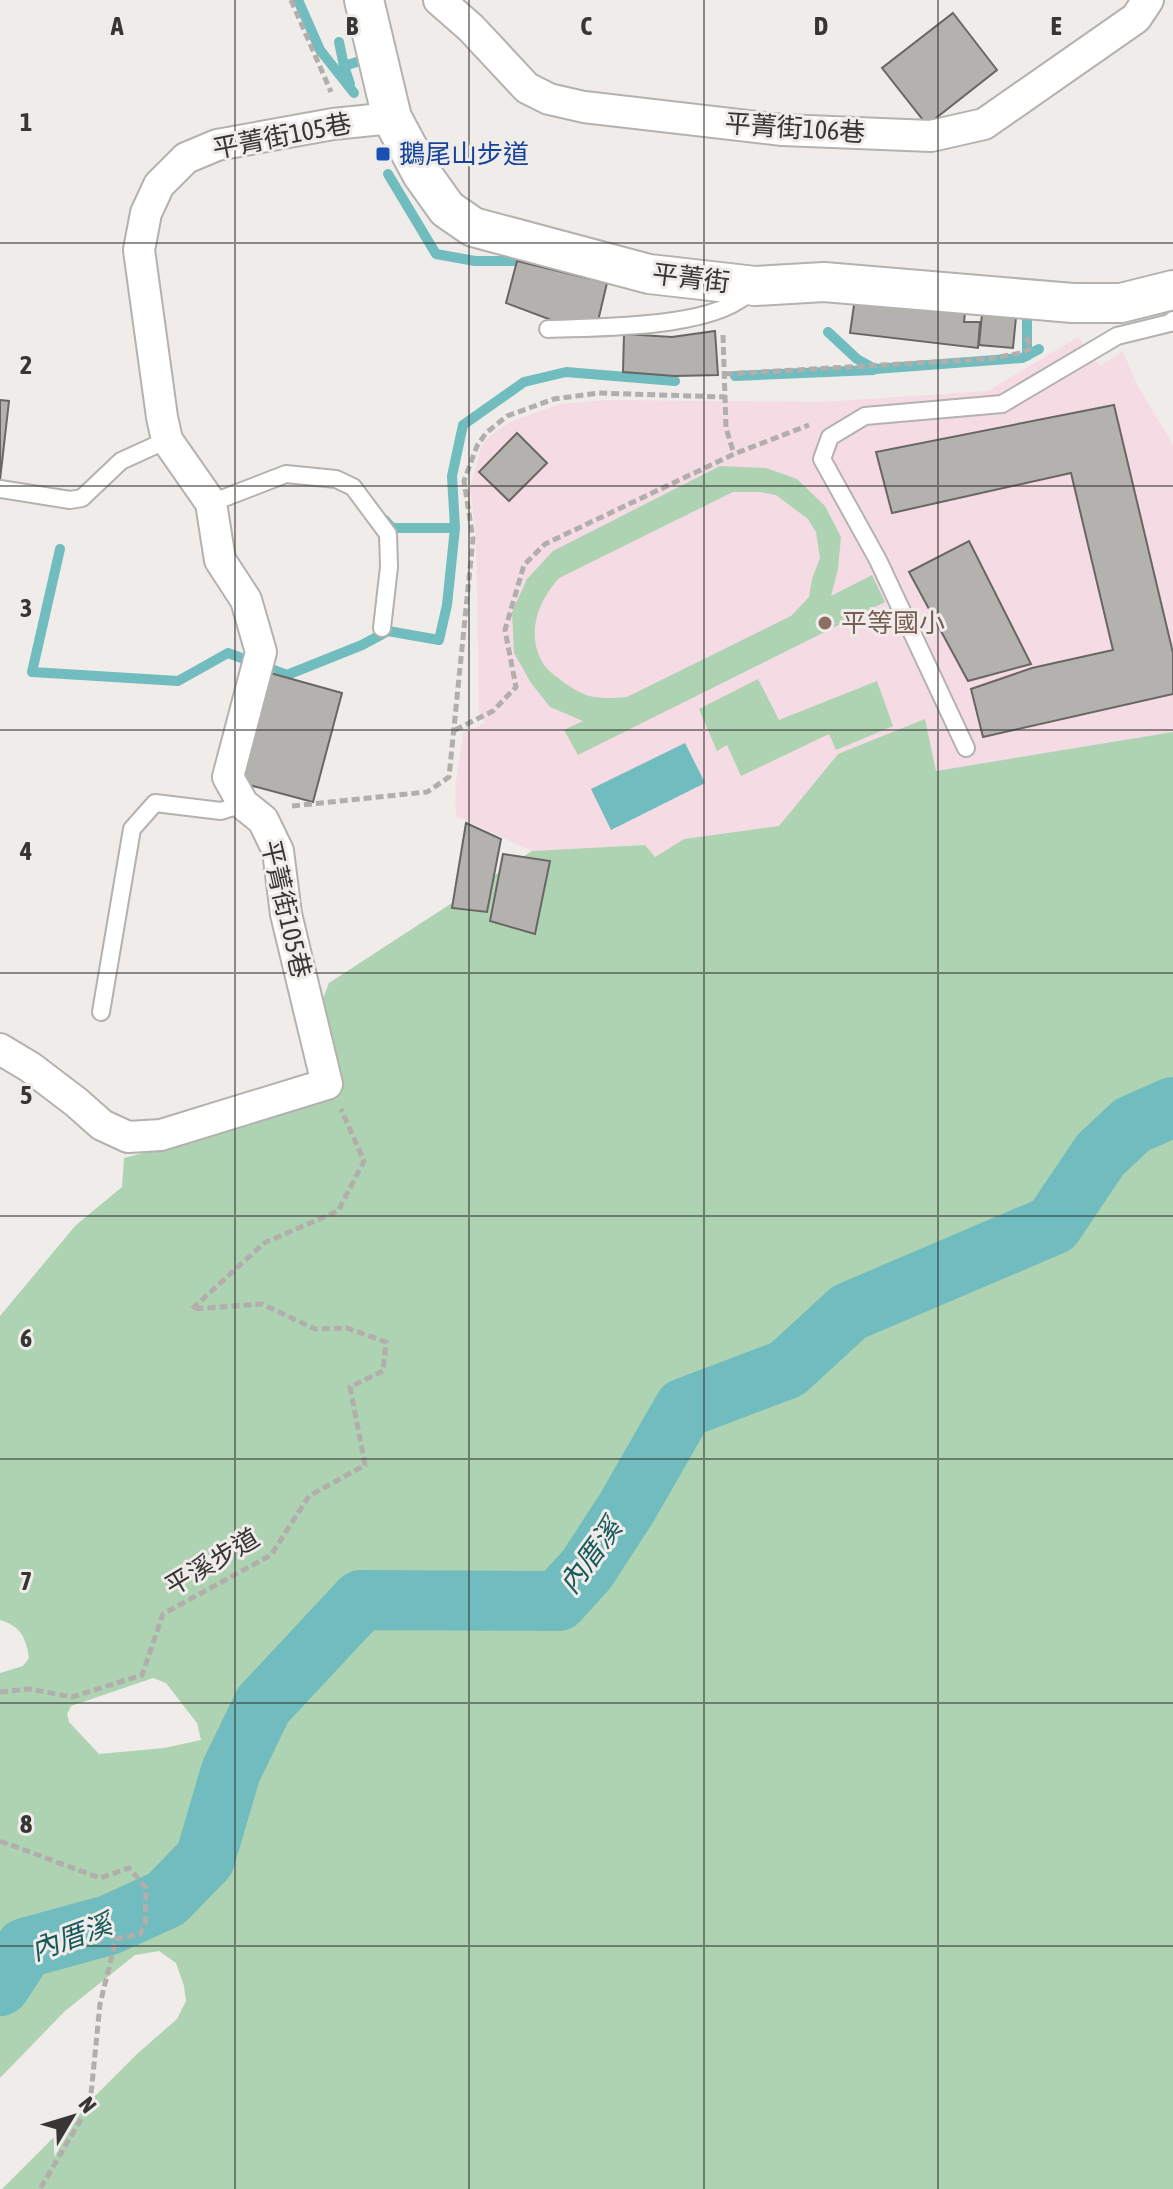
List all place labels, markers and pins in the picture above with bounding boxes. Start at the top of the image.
place label: 鵝尾山步道 [399,139,529,169]
marker: 鵝尾山步道 [374,145,392,163]
place label: 平等國小 [841,608,945,638]
marker: 平等國小 [816,614,834,632]

